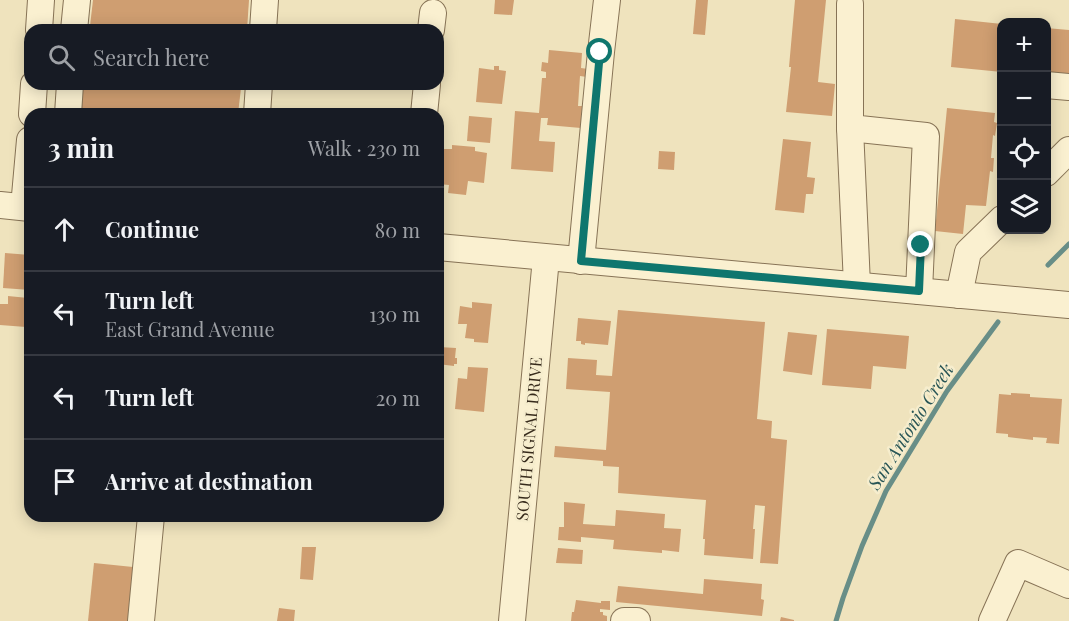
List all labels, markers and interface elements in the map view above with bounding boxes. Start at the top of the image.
map controls [997,18,1051,234]
button: + [997,18,1051,72]
search box [24,24,444,90]
route start [586,38,612,64]
icon: search [45,41,78,74]
text: Search here [93,42,209,72]
button: − [997,72,1051,126]
button: locate [997,126,1051,180]
text: 3 min [48,130,114,165]
text: Walk · 230 m [308,134,420,161]
button: layers [997,180,1051,234]
icon: ahead [48,213,81,246]
text: Continue [105,214,199,244]
text: 80 m [375,216,420,243]
route end [907,231,933,257]
text: Turn left [105,285,194,315]
icon: left [48,297,81,330]
text: 130 m [369,300,420,327]
text: East Grand Avenue [105,315,275,342]
street label: SOUTH SIGNAL DRIVE [511,356,546,522]
water label: San Antonio Creek [861,359,959,495]
icon: left [48,381,81,414]
text: Turn left [105,382,194,412]
text: 20 m [376,384,420,411]
icon: arrive [48,465,81,498]
text: Arrive at destination [105,466,313,496]

